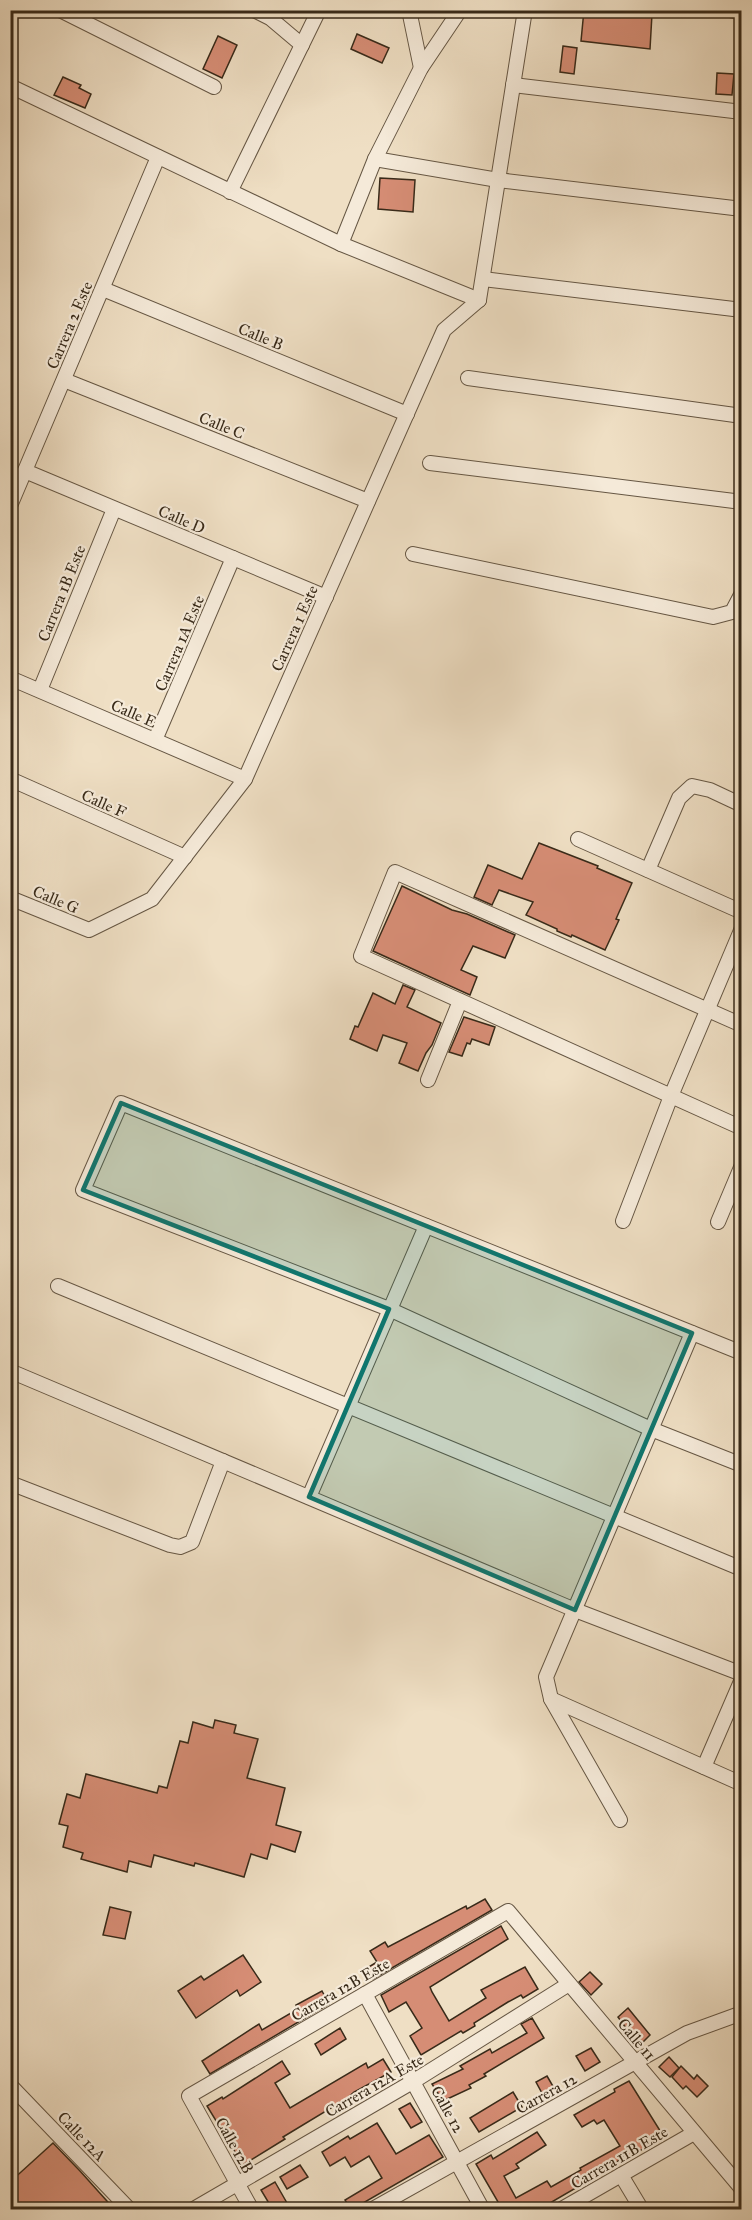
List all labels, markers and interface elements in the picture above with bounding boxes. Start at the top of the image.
street label: Carrera 2 Este [42,278,97,372]
street label: Calle B [235,319,286,354]
street label: Calle C [196,408,247,443]
street label: Calle D [156,501,208,538]
street label: Carrera 1B Este [33,542,90,644]
street label: Carrera 1 Este [267,582,322,674]
street label: Carrera 1A Este [151,592,208,694]
street label: Calle E [108,695,160,732]
street label: Calle F [79,785,130,822]
street label: Calle G [30,881,82,918]
street label: Carrera 12B Este [288,1953,393,2025]
street label: Calle 11 [614,2014,660,2064]
street label: Carrera 12A Este [322,2049,427,2121]
street label: Carrera 12 [512,2069,580,2118]
street label: Calle 12 [427,2083,468,2136]
street label: Calle 12A [53,2108,110,2165]
street label: Calle 12B [211,2114,258,2177]
street label: Carrera 11B Este [567,2122,671,2193]

